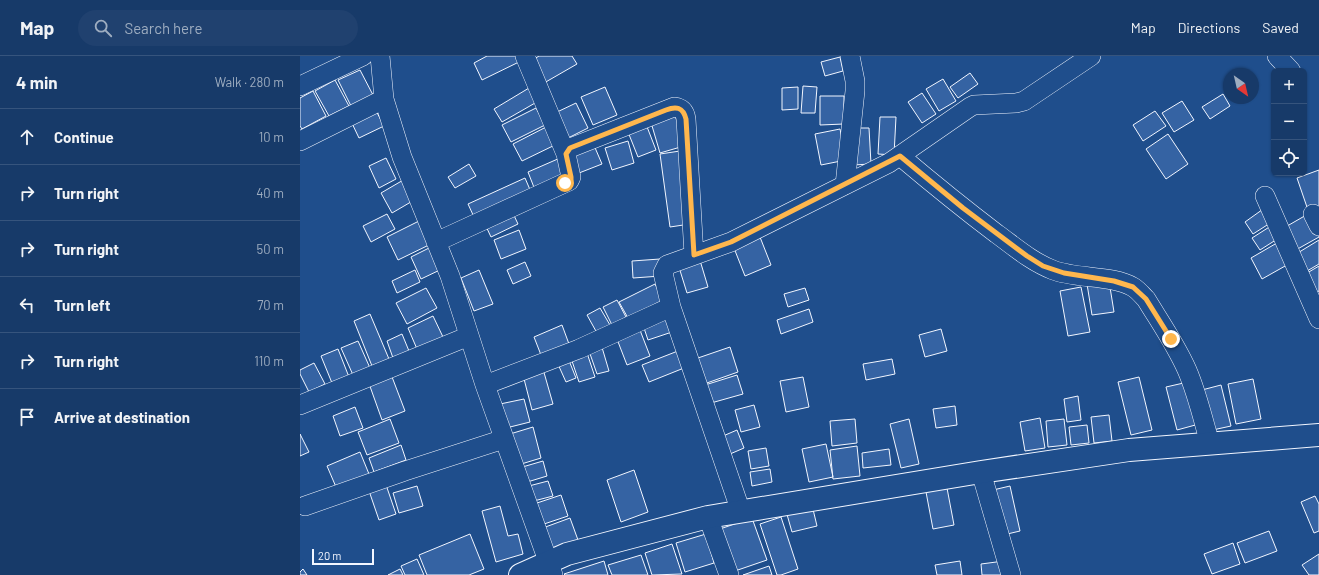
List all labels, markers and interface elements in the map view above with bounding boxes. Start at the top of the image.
search box [78,10,358,46]
text: Map [20,16,54,39]
icon: search [92,17,114,39]
text: Search here [124,19,202,37]
text: Map [1131,19,1156,36]
text: Directions [1178,19,1240,36]
text: Saved [1262,19,1299,36]
north arrow [1223,68,1259,104]
map controls [1271,68,1307,176]
button: + [1271,68,1307,104]
text: 4 min [16,72,58,92]
text: Walk · 280 m [215,74,284,90]
button: − [1271,104,1307,140]
icon: ahead [16,126,38,148]
text: Continue [54,128,114,146]
text: 10 m [259,129,284,145]
button: locate [1271,140,1307,176]
route start [556,174,574,192]
icon: right [16,182,38,204]
text: Turn right [54,184,119,202]
text: 40 m [256,185,284,201]
icon: right [16,238,38,260]
text: Turn right [54,240,119,258]
text: 50 m [257,241,284,257]
icon: left [16,294,38,316]
text: Turn left [54,296,110,314]
text: 70 m [257,297,284,313]
route end [1162,330,1180,348]
icon: right [16,350,38,372]
text: Turn right [54,352,119,370]
text: 110 m [254,353,284,369]
icon: arrive [16,406,38,428]
text: Arrive at destination [54,408,190,426]
scale bar [312,547,374,566]
text: 20 m [318,549,341,562]

